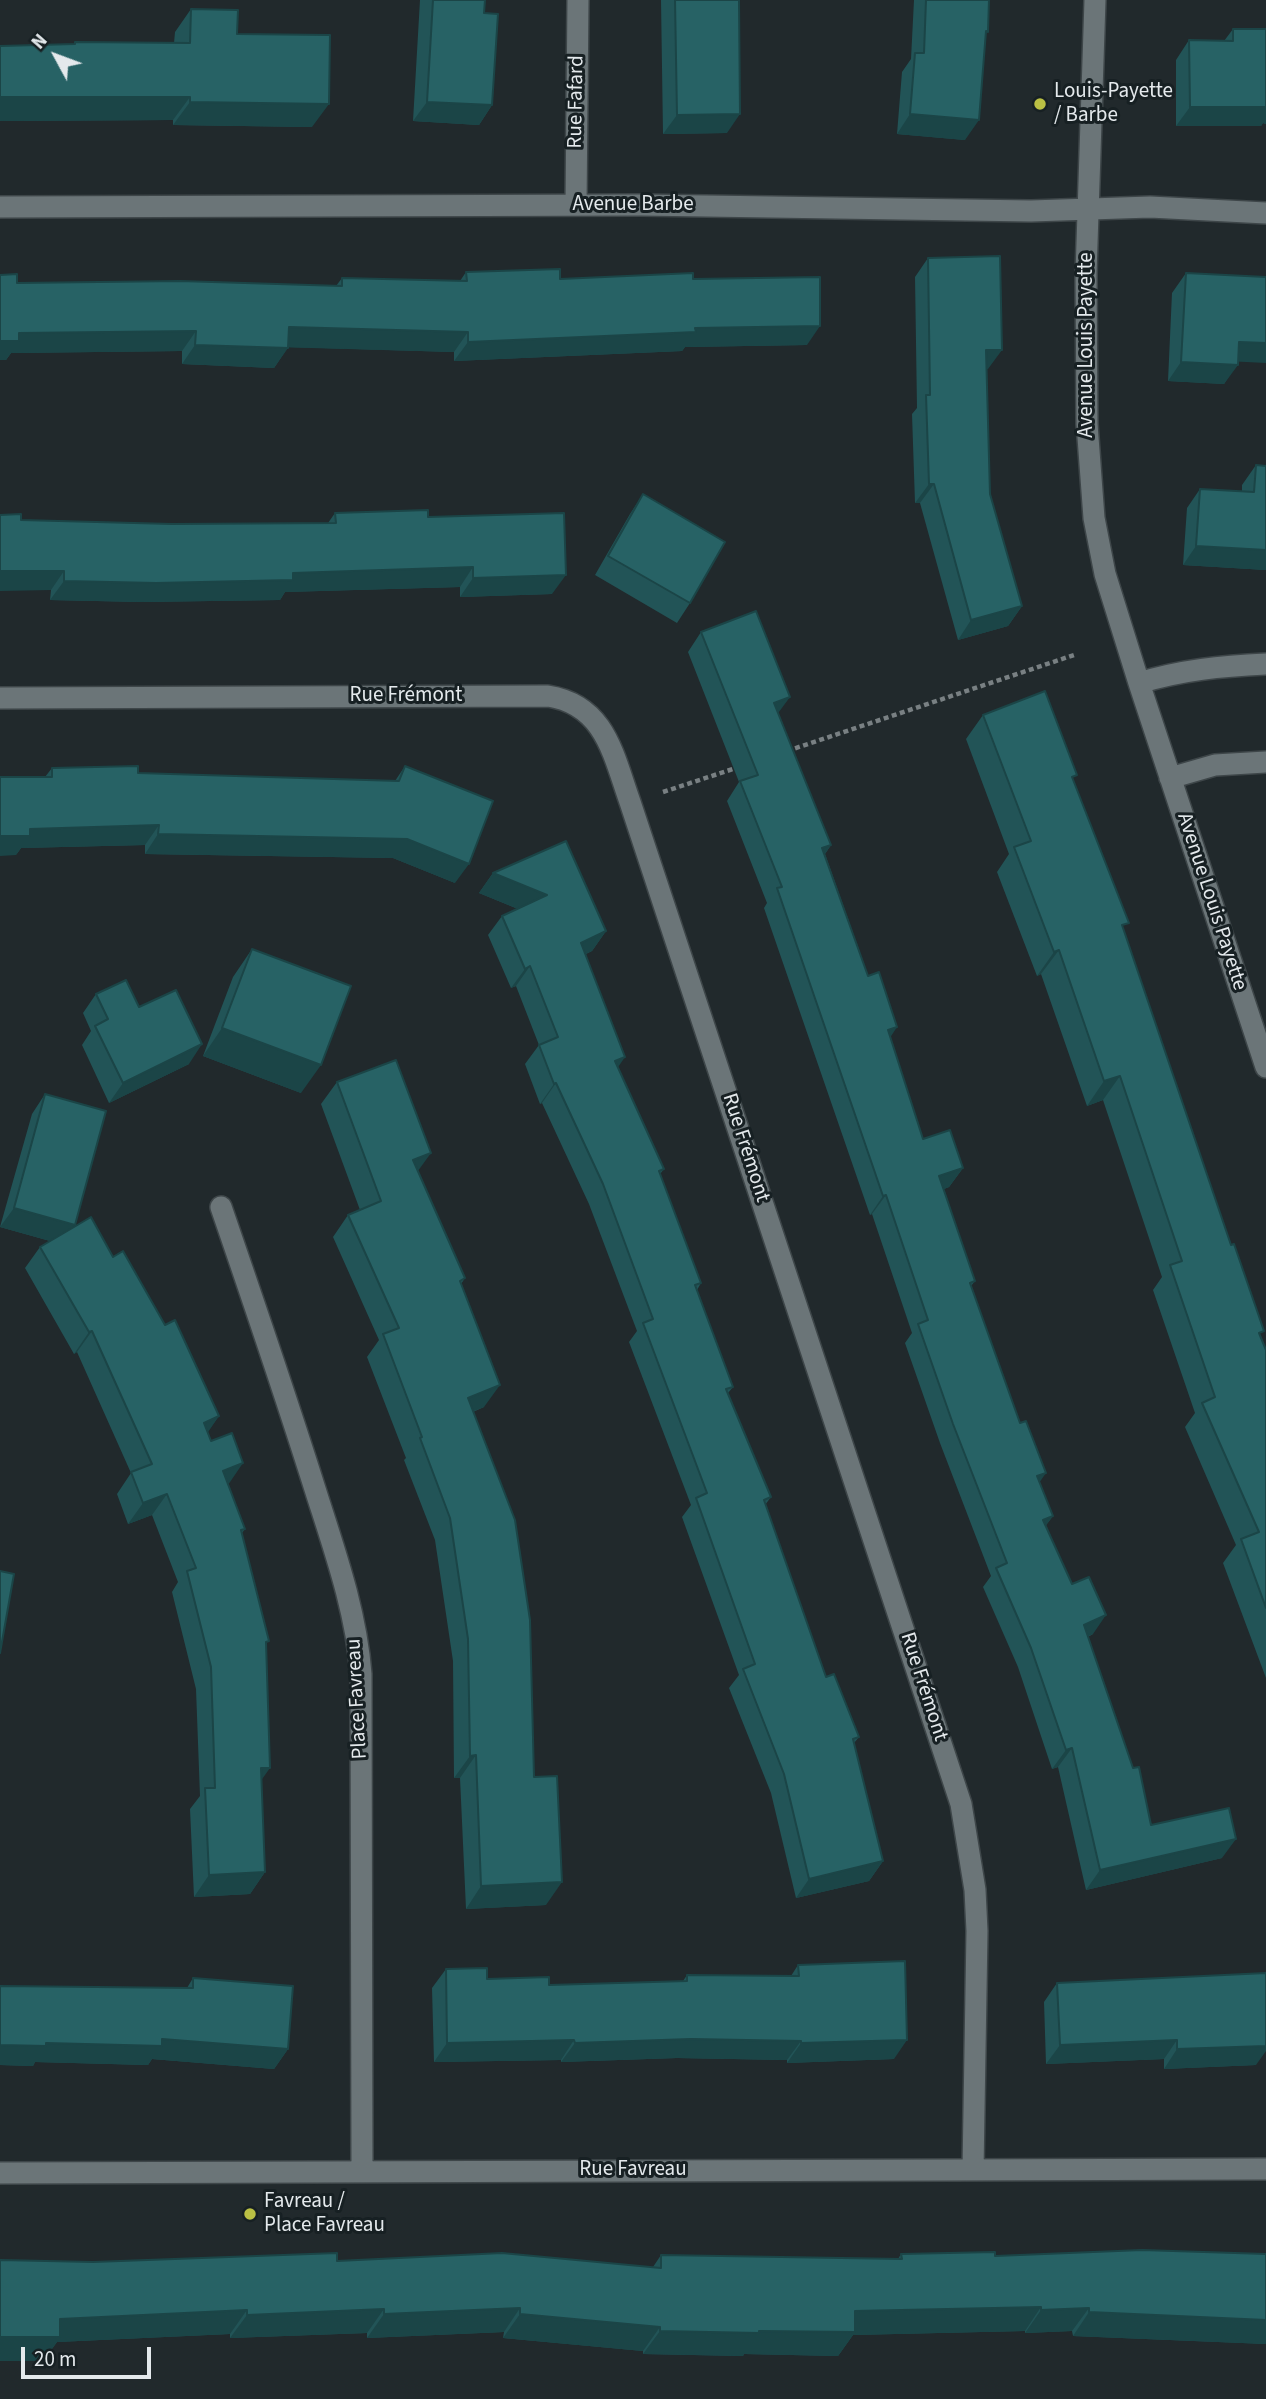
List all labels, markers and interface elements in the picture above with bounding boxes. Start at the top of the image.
north arrow [21,21,91,91]
text: N [25,28,54,56]
street label: Rue Fafard [564,55,590,149]
place label: Louis-Payette / Barbe [1054,79,1173,129]
marker: Louis-Payette / Barbe [1032,96,1048,112]
street label: Avenue Barbe [572,192,694,218]
street label: Avenue Louis Payette [1074,252,1100,438]
street label: Rue Frémont [350,683,462,709]
street label: Avenue Louis Payette [1170,810,1252,994]
street label: Rue Frémont [716,1090,774,1206]
street label: Rue Frémont [894,1629,952,1745]
street label: Place Favreau [342,1638,374,1760]
street label: Rue Favreau [579,2157,687,2183]
place label: Favreau / Place Favreau [264,2189,385,2239]
marker: Favreau / Place Favreau [242,2206,258,2222]
scale bar [24,2332,154,2376]
text: 20 m [34,2344,76,2374]

